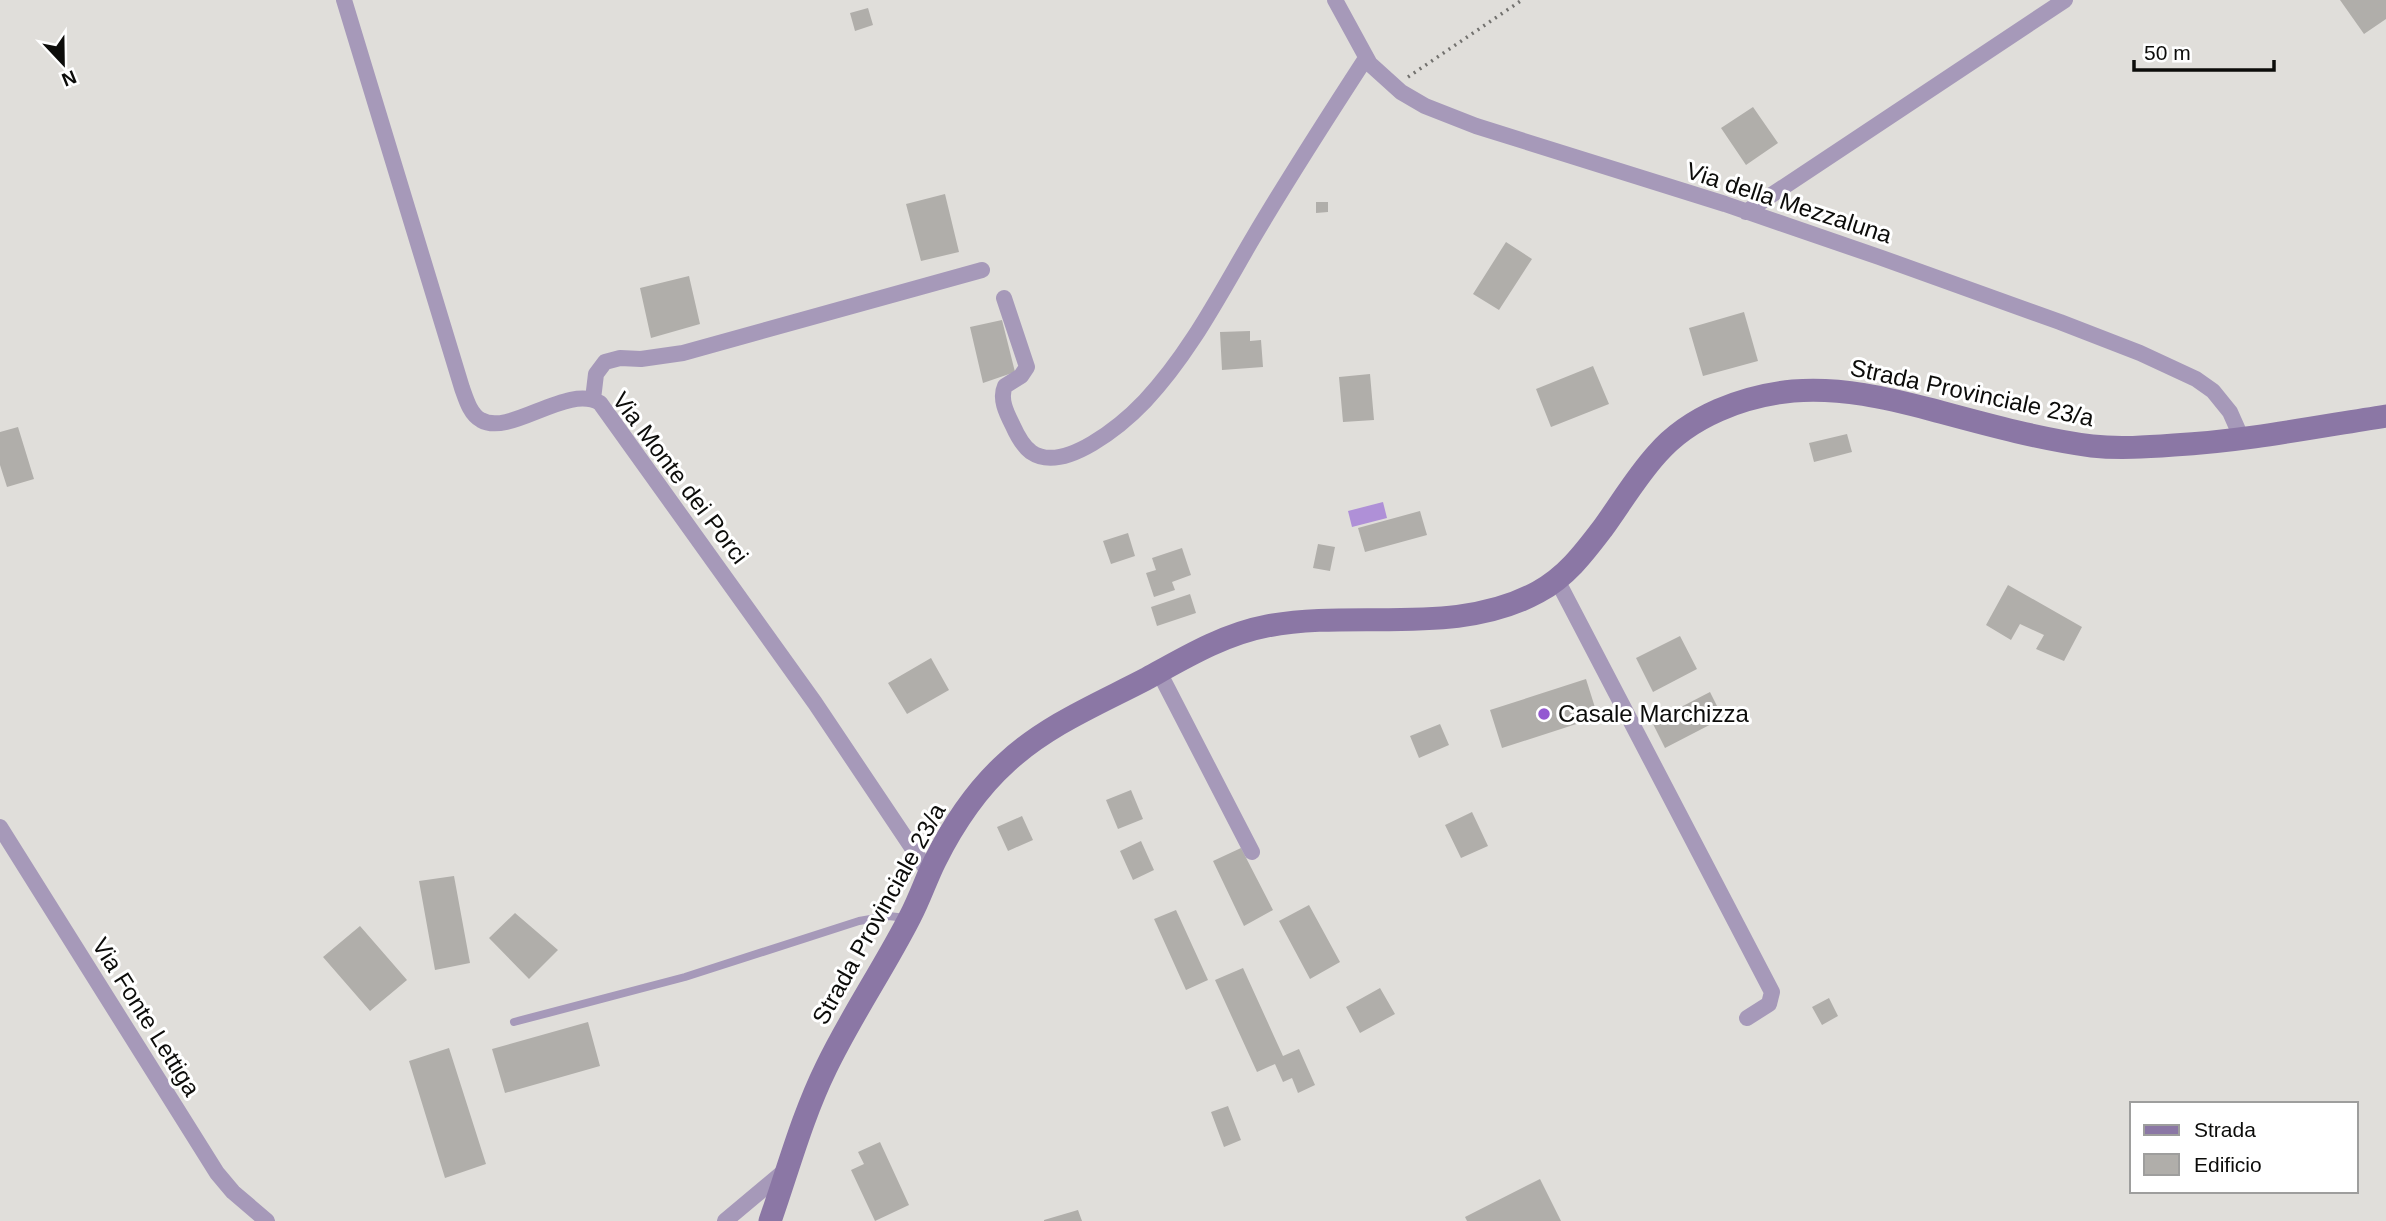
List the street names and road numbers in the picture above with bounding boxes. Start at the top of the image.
street label: Via della Mezzaluna [1683,157,1896,249]
street label: Strada Provinciale 23/a [1848,354,2097,432]
street label: Via Monte dei Porci [607,387,754,569]
street label: Strada Provinciale 23/a [807,798,951,1029]
street label: Via Fonte Lettiga [87,933,206,1101]

